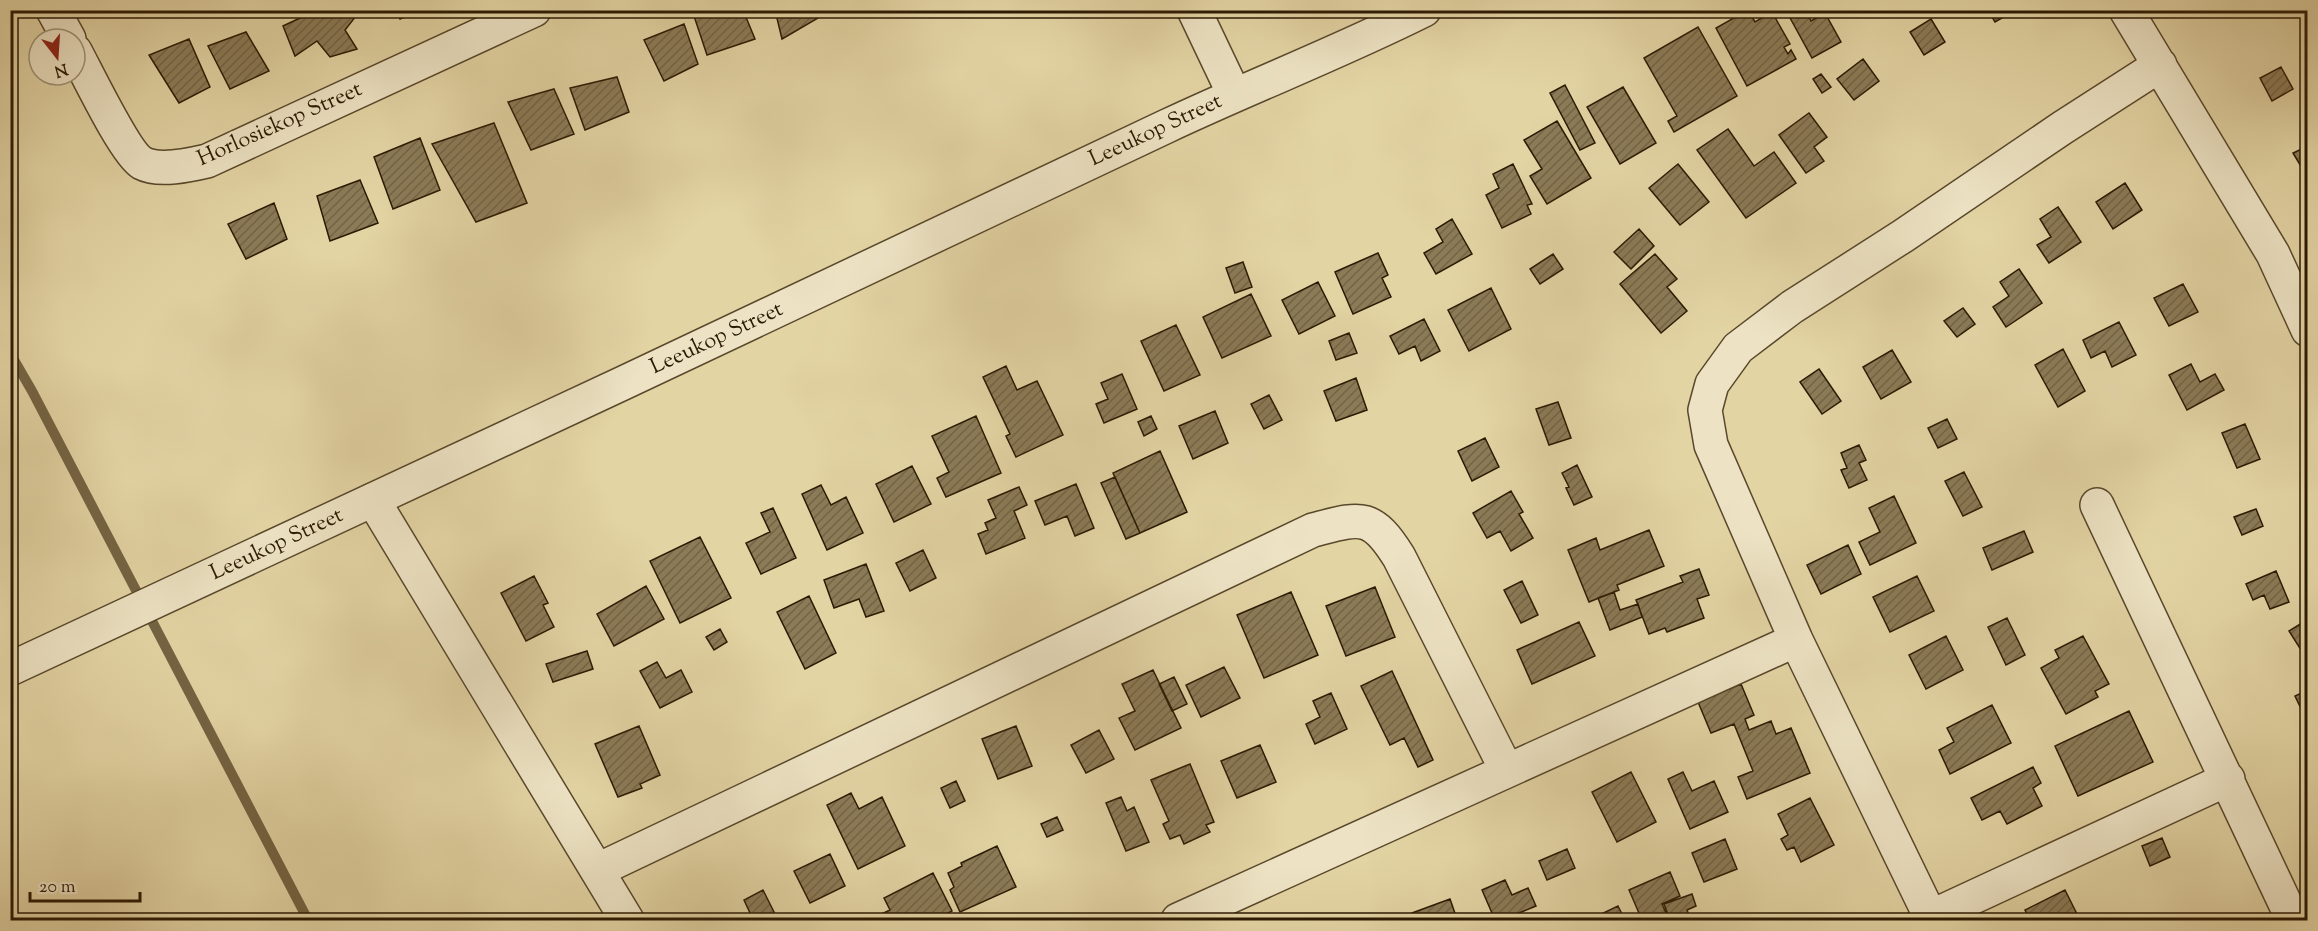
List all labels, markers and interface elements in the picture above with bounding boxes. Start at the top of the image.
north arrow [27,27,87,87]
text: N [51,56,70,82]
street label: Horlosiekop Street [192,74,368,176]
street label: Leeukop Street [1084,86,1228,176]
street label: Leeukop Street [645,294,789,384]
street label: Leeukop Street [205,500,349,590]
scale bar [30,865,140,903]
text: 20 m [39,875,76,901]

